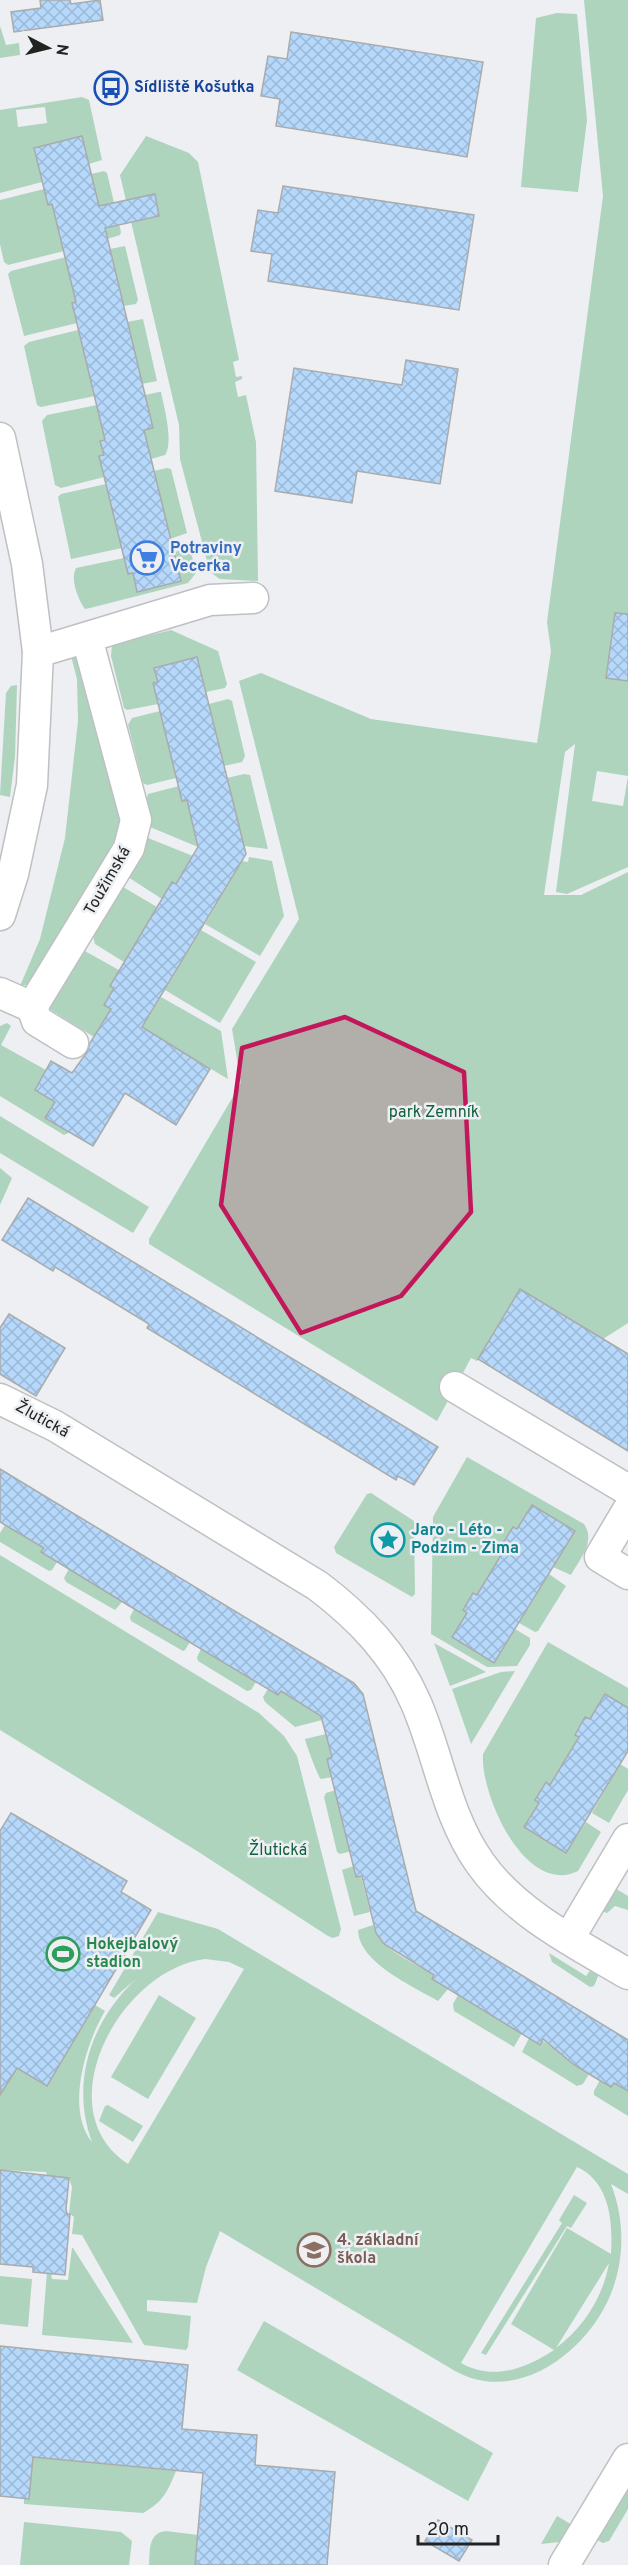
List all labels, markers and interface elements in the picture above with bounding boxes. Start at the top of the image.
north arrow [18,18,78,78]
text: N [50,43,72,57]
bus stop icon: Sídliště Košutka [93,70,129,106]
place label: Sídliště Košutka [134,78,254,98]
place label: Potraviny Vecerka [170,539,242,577]
supermarket icon: Potraviny Vecerka [129,540,165,576]
street label: Toužimská [80,843,136,919]
park label: park Zemník [389,1103,479,1123]
street label: Žlutická [12,1395,73,1443]
place label: Jaro - Léto - Podzim - Zima [411,1521,519,1559]
place icon: Jaro - Léto - Podzim - Zima [370,1522,406,1558]
park label: Žlutická [249,1839,307,1861]
place label: Hokejbalový stadion [86,1935,178,1973]
sports icon: Hokejbalový stadion [45,1936,81,1972]
place label: 4. základní škola [337,2231,420,2269]
school or university icon: 4. základní škola [296,2232,332,2268]
scale bar [418,2508,498,2546]
text: 20 m [427,2519,469,2542]

